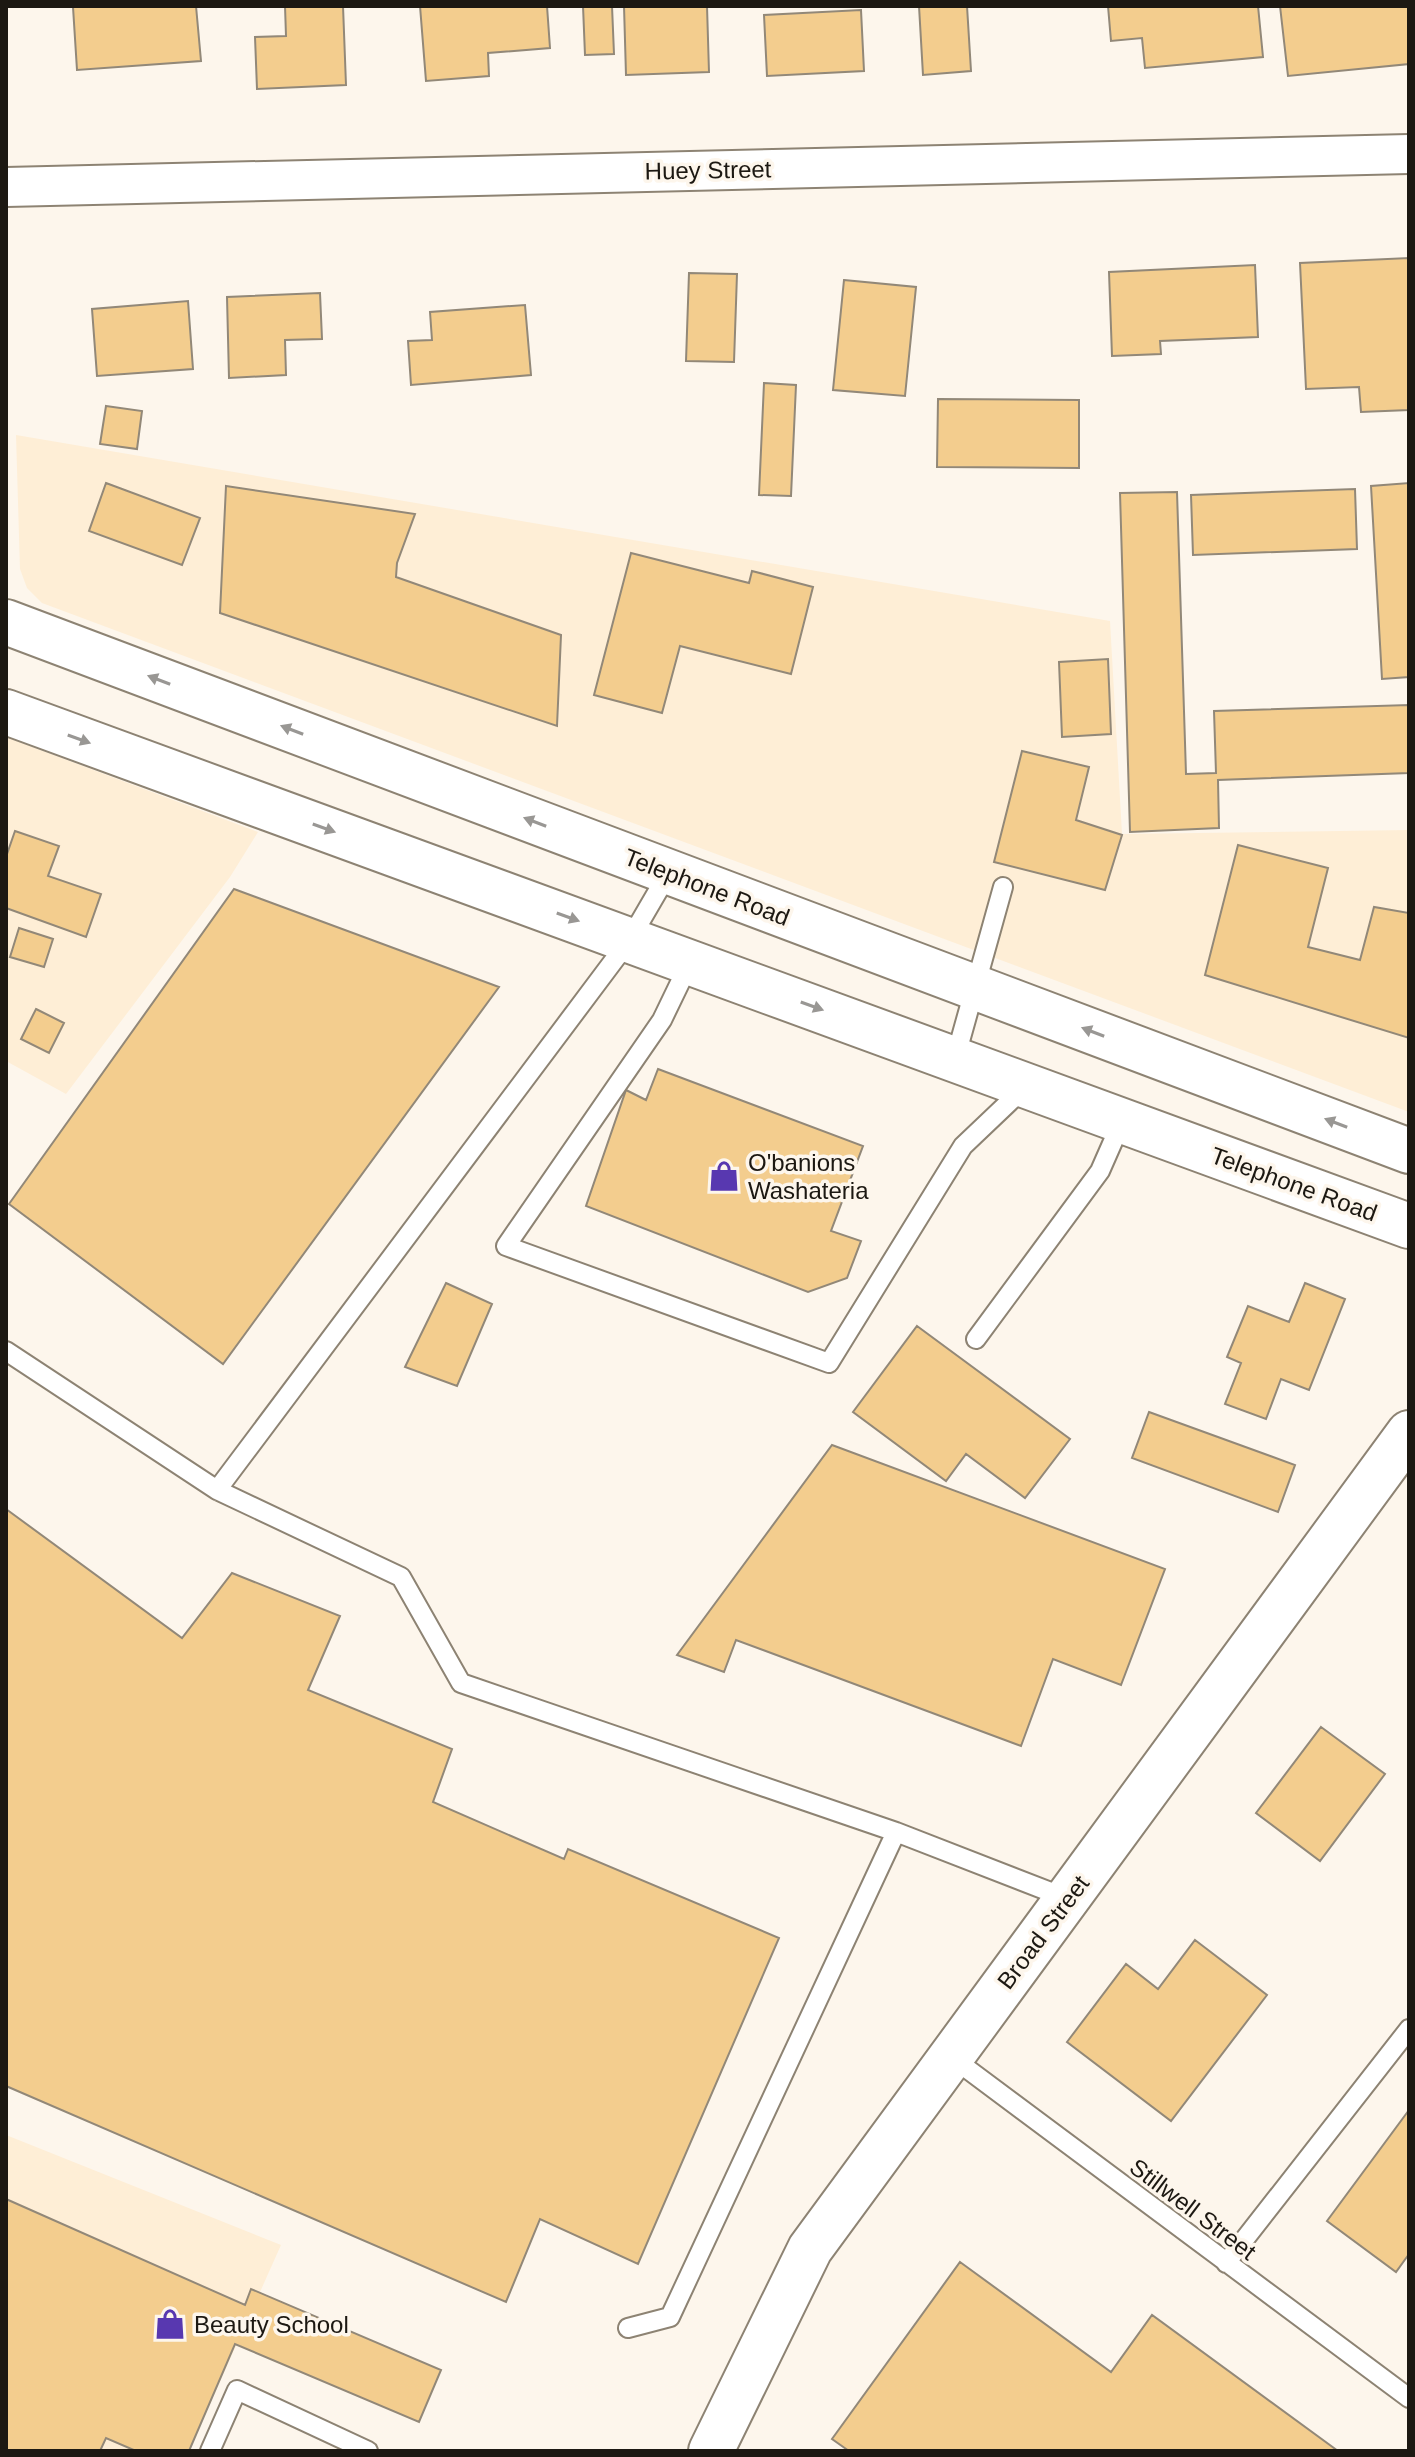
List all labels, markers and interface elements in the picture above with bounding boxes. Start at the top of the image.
street label: Huey Street [644,155,772,185]
one-way arrow [147,673,171,686]
one-way arrow [280,723,304,736]
one-way arrow [67,733,91,746]
one-way arrow [523,815,547,827]
one-way arrow [312,822,336,835]
street label: Telephone Road [621,843,793,931]
one-way arrow [556,911,580,923]
one-way arrow [800,1000,824,1013]
one-way arrow [1081,1025,1105,1038]
one-way arrow [1324,1117,1348,1129]
street label: Telephone Road [1207,1141,1381,1227]
place label: O'banions Washateria [748,1149,869,1204]
shop icon: O'banions Washateria [707,1159,741,1193]
street label: Broad Street [992,1870,1095,1994]
street label: Stillwell Street [1125,2153,1262,2265]
shop icon: Beauty School [153,2307,187,2341]
place label: Beauty School [194,2311,349,2338]

